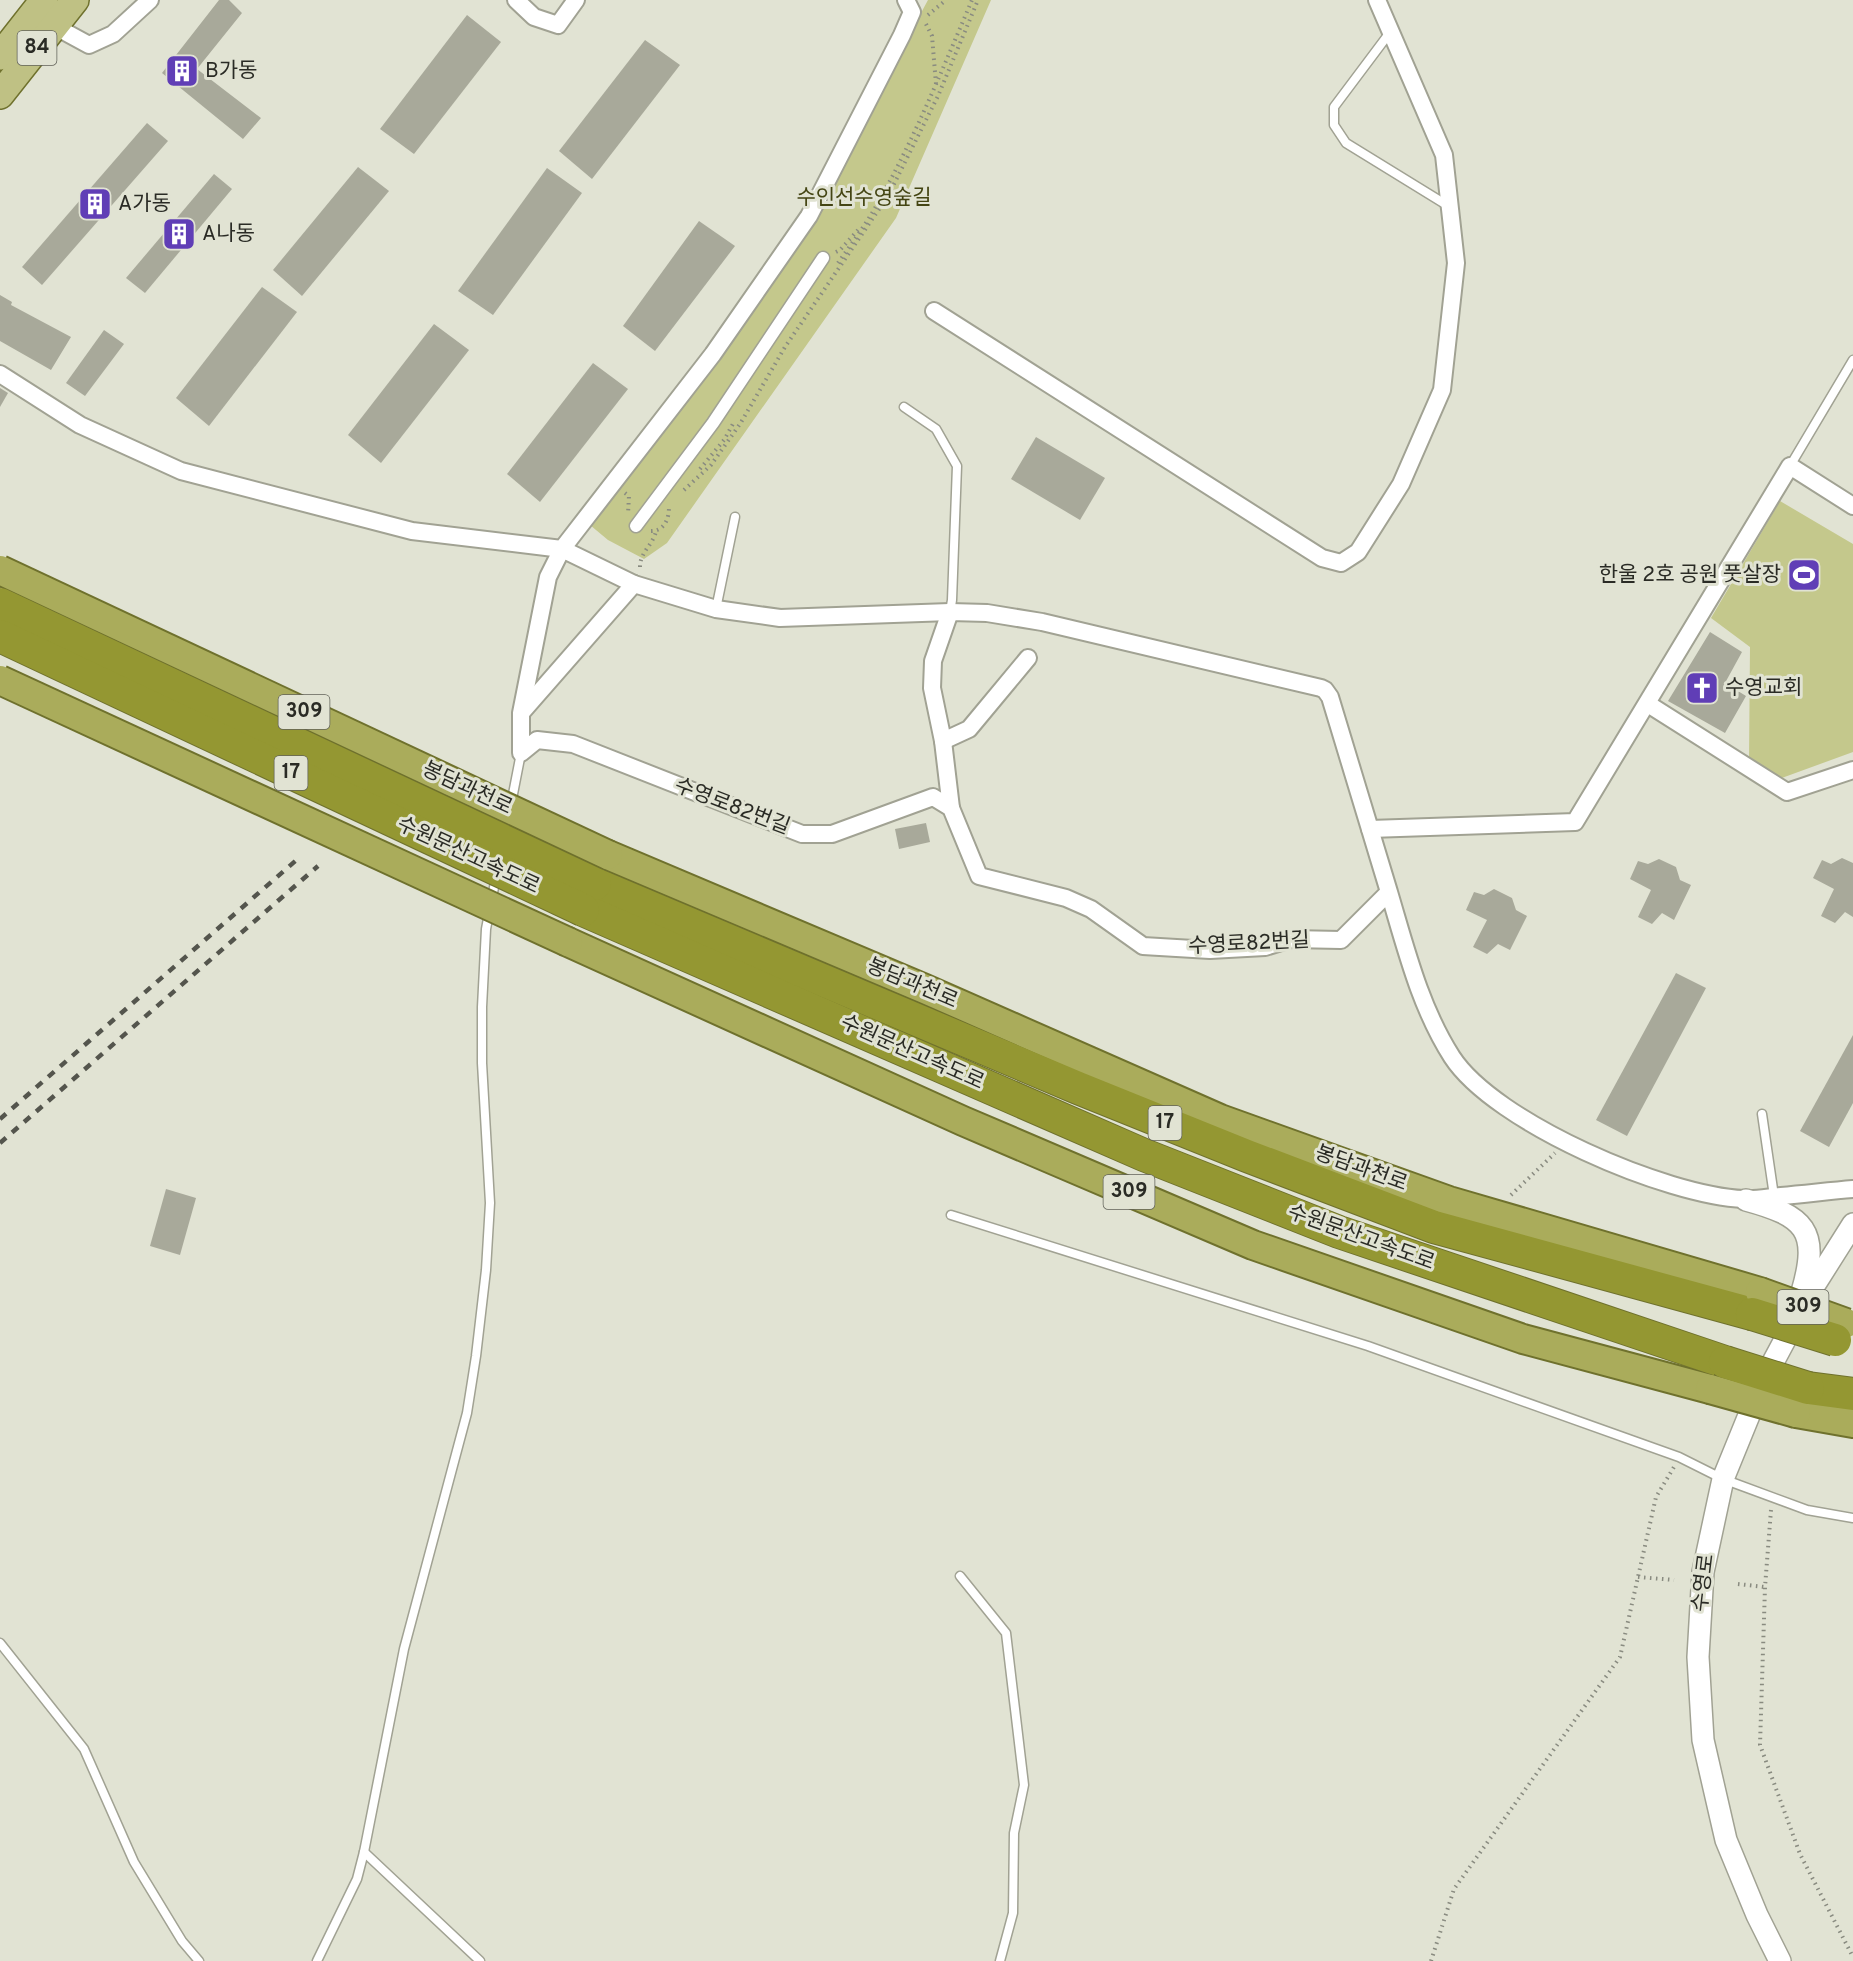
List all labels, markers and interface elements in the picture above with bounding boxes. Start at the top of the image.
road number: 84 [18,31,57,65]
building icon: B가동 [164,53,200,89]
place label: B가동 [205,58,257,85]
park label: 수인선수영숲길 [796,185,932,212]
building icon: A가동 [77,186,113,222]
place label: A가동 [118,191,171,218]
building icon: A나동 [161,216,197,252]
place label: A나동 [202,221,255,248]
sports icon: 한울 2호 공원 풋살장 [1786,557,1822,593]
place label: 한울 2호 공원 풋살장 [1599,562,1781,589]
church icon: 수영교회 [1684,670,1720,706]
place label: 수영교회 [1725,675,1802,702]
road number: 309 [278,695,330,729]
road number: 17 [274,756,308,790]
street label: 봉담과천로 [418,756,516,822]
street label: 수영로82번길 [670,773,794,841]
street label: 수원문산고속도로 [392,811,544,901]
street label: 수영로82번길 [1187,927,1311,961]
street label: 봉담과천로 [862,953,962,1015]
street label: 수원문산고속도로 [836,1009,988,1097]
road number: 17 [1148,1106,1182,1140]
street label: 봉담과천로 [1311,1140,1411,1198]
road number: 309 [1104,1175,1154,1209]
street label: 수원문산고속도로 [1284,1199,1438,1277]
road number: 309 [1778,1290,1828,1324]
street label: 수영로 [1687,1553,1721,1613]

